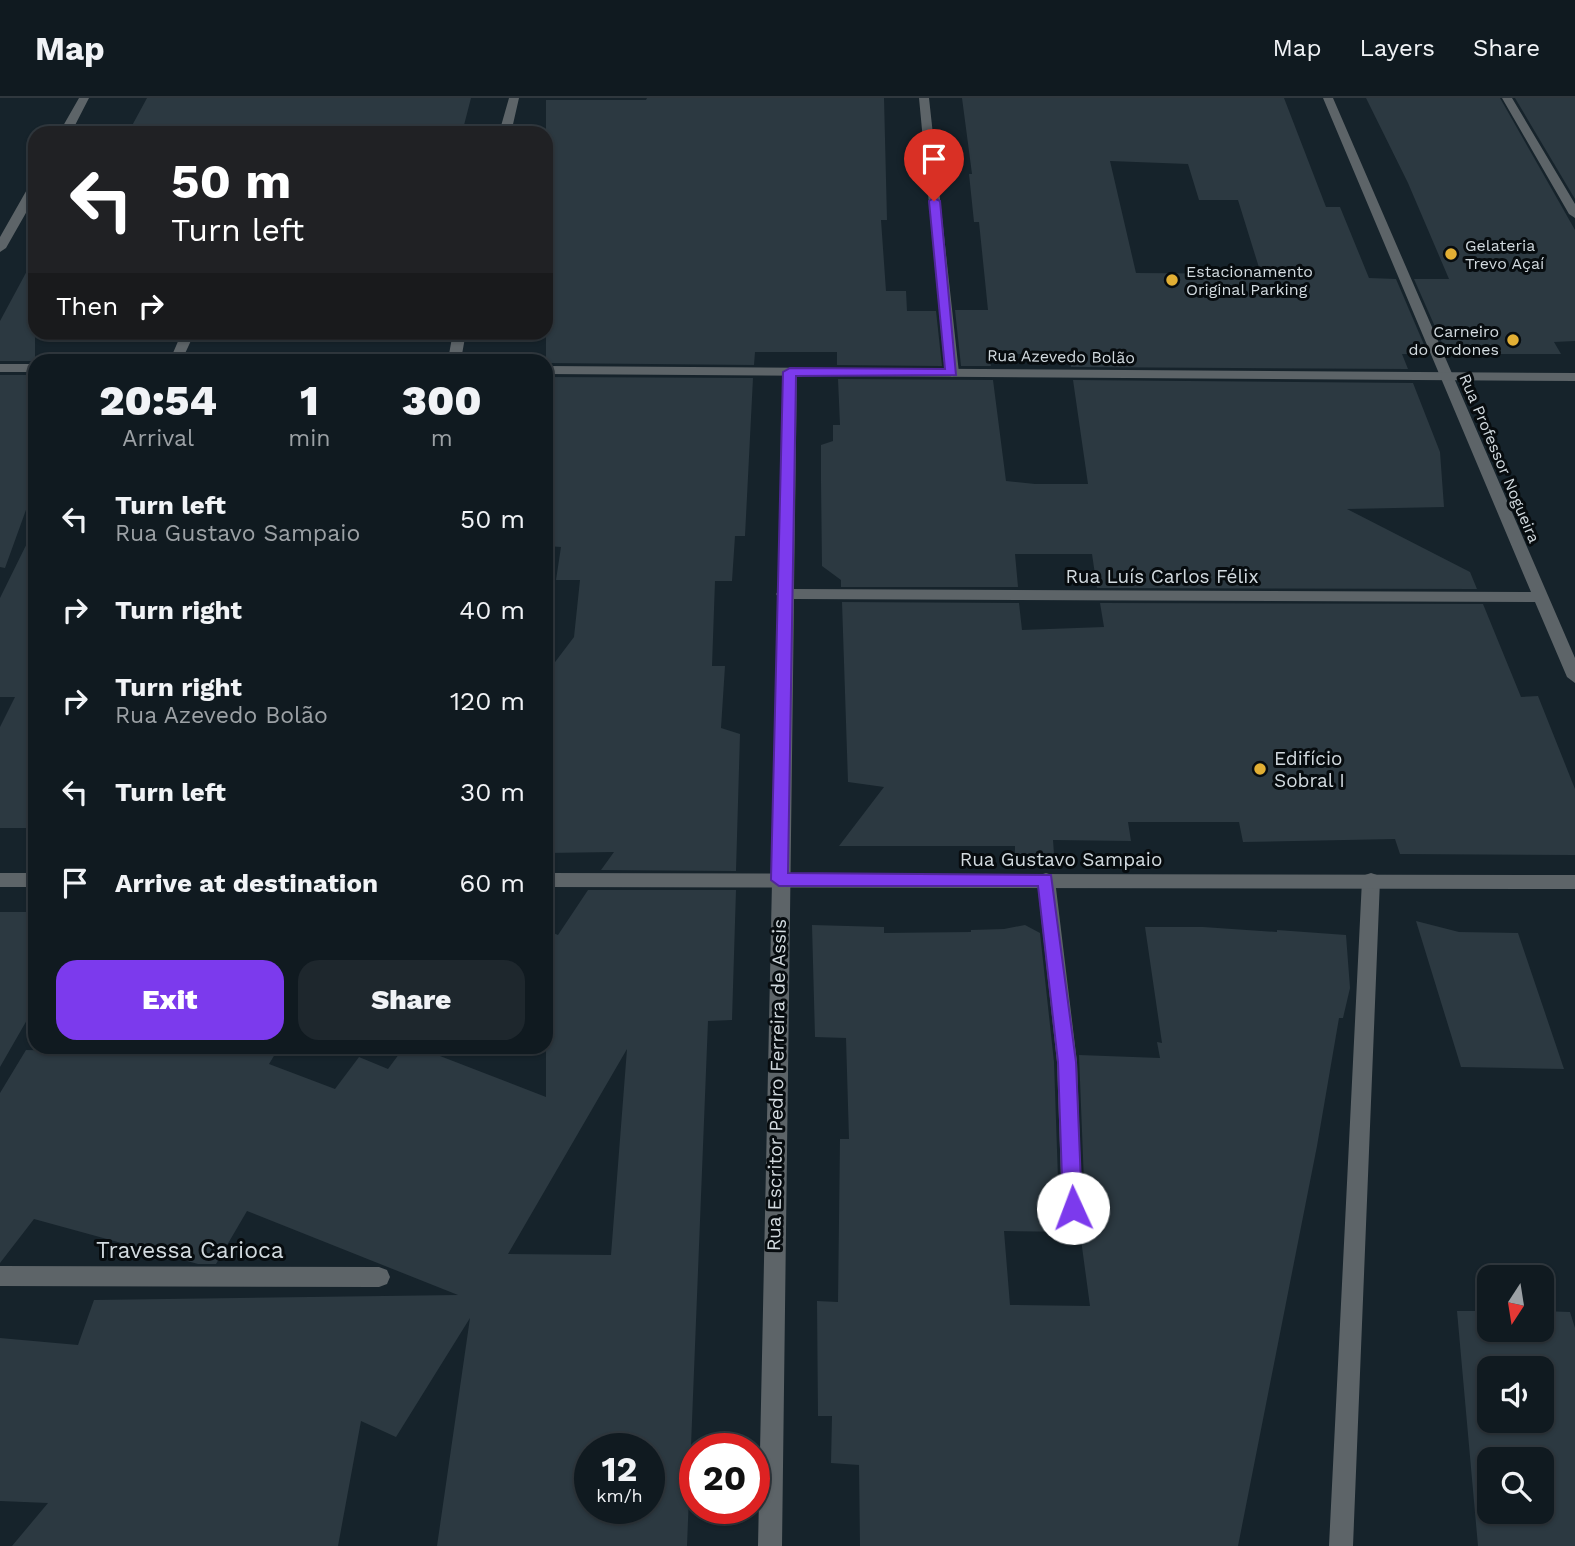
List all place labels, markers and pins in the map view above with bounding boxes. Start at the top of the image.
pin [904,129,964,201]
place label: Gelateria Trevo Açaí [1465,236,1544,273]
marker: Gelateria Trevo Açaí [1443,246,1459,262]
place label: Estacionamento Original Parking [1186,262,1313,299]
marker: Estacionamento Original Parking [1164,272,1180,288]
place label: Carneiro do Ordones [1409,322,1499,359]
marker: Carneiro do Ordones [1505,332,1521,348]
place label: Edifício Sobral I [1274,747,1345,792]
marker: Edifício Sobral I [1252,761,1268,777]

